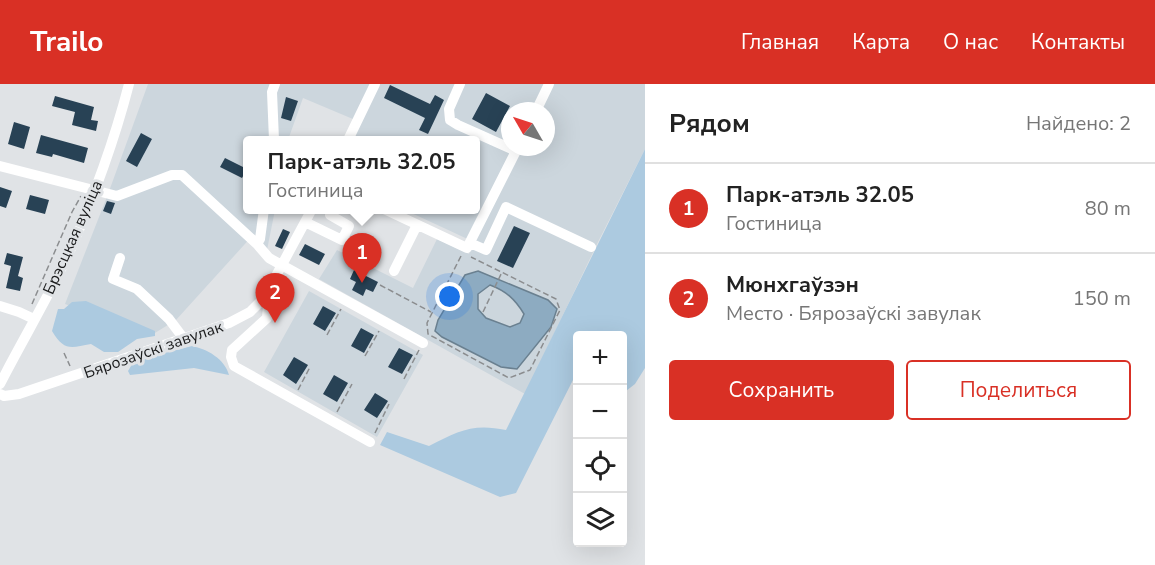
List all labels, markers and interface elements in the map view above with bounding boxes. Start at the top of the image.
text: Trailo [30,23,103,61]
text: Главная [741,28,819,56]
text: Карта [852,28,910,56]
text: О нас [943,28,998,56]
text: Контакты [1031,28,1125,56]
north arrow [501,102,555,156]
text: Рядом [669,106,750,141]
text: Найдено: 2 [1026,110,1131,137]
popup [243,136,480,214]
text: Парк-атэль 32.05 [268,147,455,177]
street label: Брэсцкая вуліца [38,177,108,298]
text: Гостиница [268,177,364,204]
text: Парк-атэль 32.05 [726,180,914,210]
text: 1 [683,195,695,222]
text: 80 m [1085,195,1131,222]
text: Гостиница [726,210,822,237]
pin: 1 [342,234,382,283]
text: Мюнхгаўзэн [726,270,859,300]
pin: 2 [256,274,294,323]
your location [435,282,464,311]
text: 2 [683,285,695,312]
text: 150 m [1073,285,1131,312]
text: Место · Бярозаўскі завулак [726,300,981,327]
street label: Бярозаўскі завулак [81,316,226,384]
map controls [573,331,627,547]
button: + [573,331,627,385]
button: Сохранить [669,360,894,420]
button: Поделиться [906,360,1131,420]
button: − [573,385,627,439]
button: locate [573,439,627,493]
button: layers [573,493,627,547]

